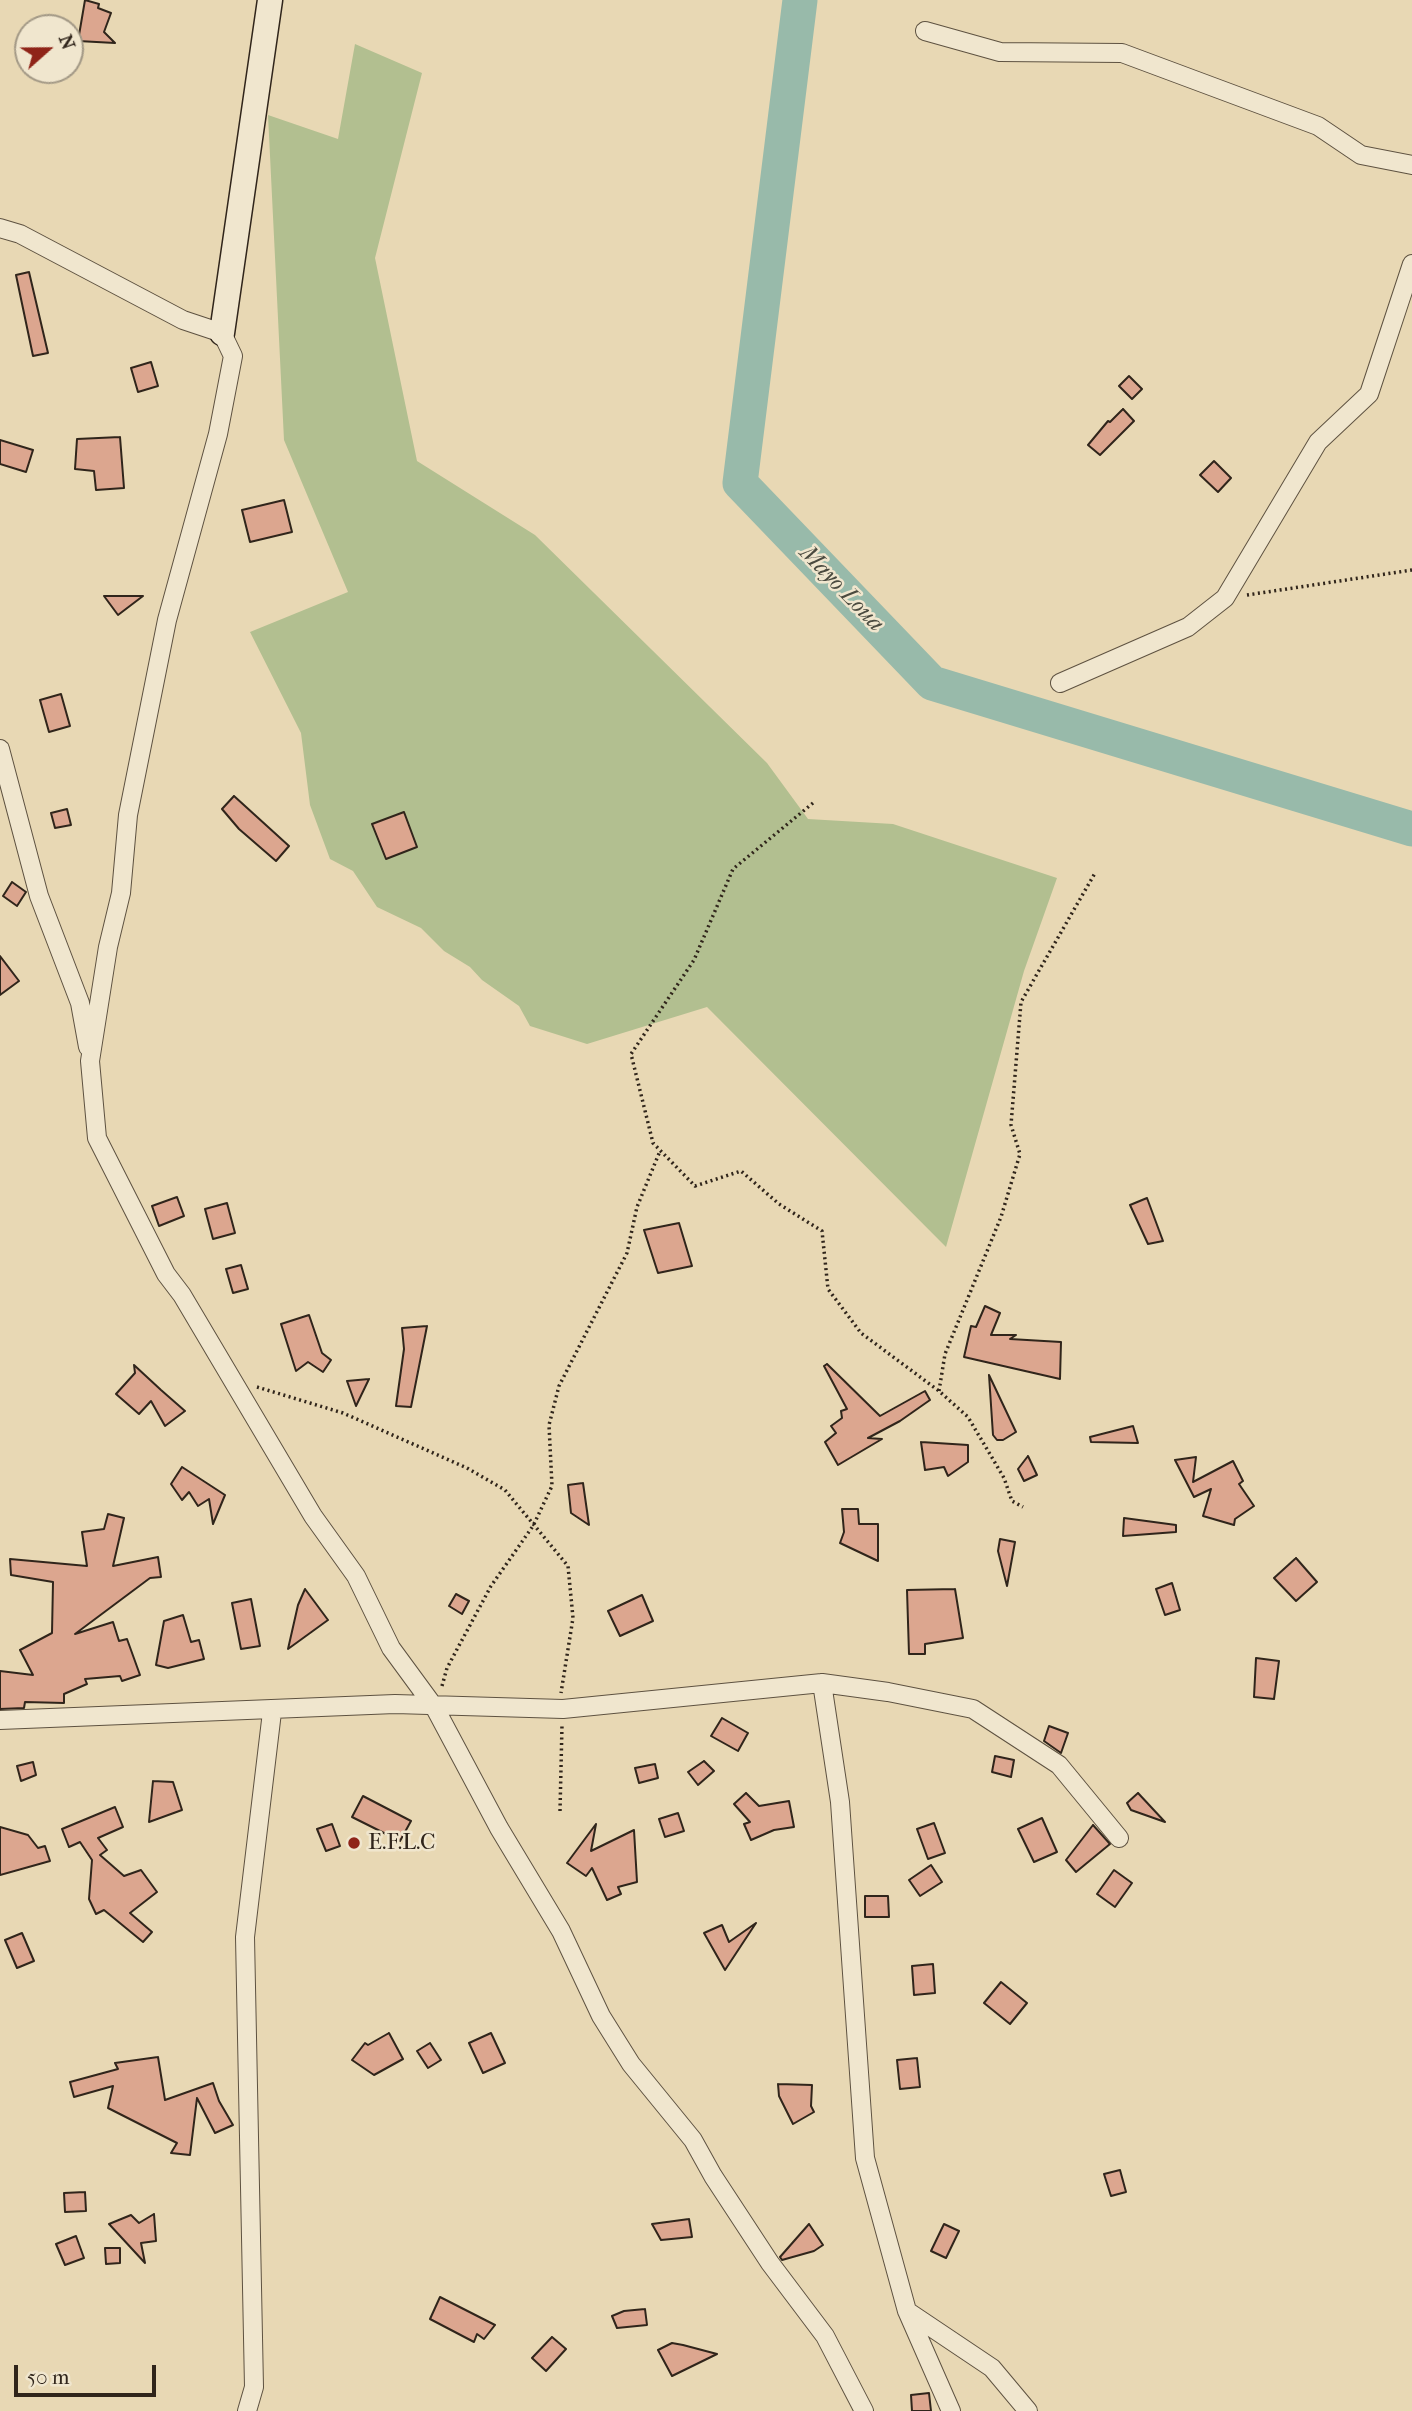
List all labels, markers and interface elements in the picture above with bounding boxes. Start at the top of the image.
north arrow [14,14,84,84]
text: N [54,32,80,53]
water label: Mayo Loua [793,540,889,638]
place label: E.F.L.C [368,1829,435,1857]
marker: E.F.L.C [346,1835,362,1851]
scale bar [18,2352,159,2396]
text: 50 m [27,2365,70,2389]

